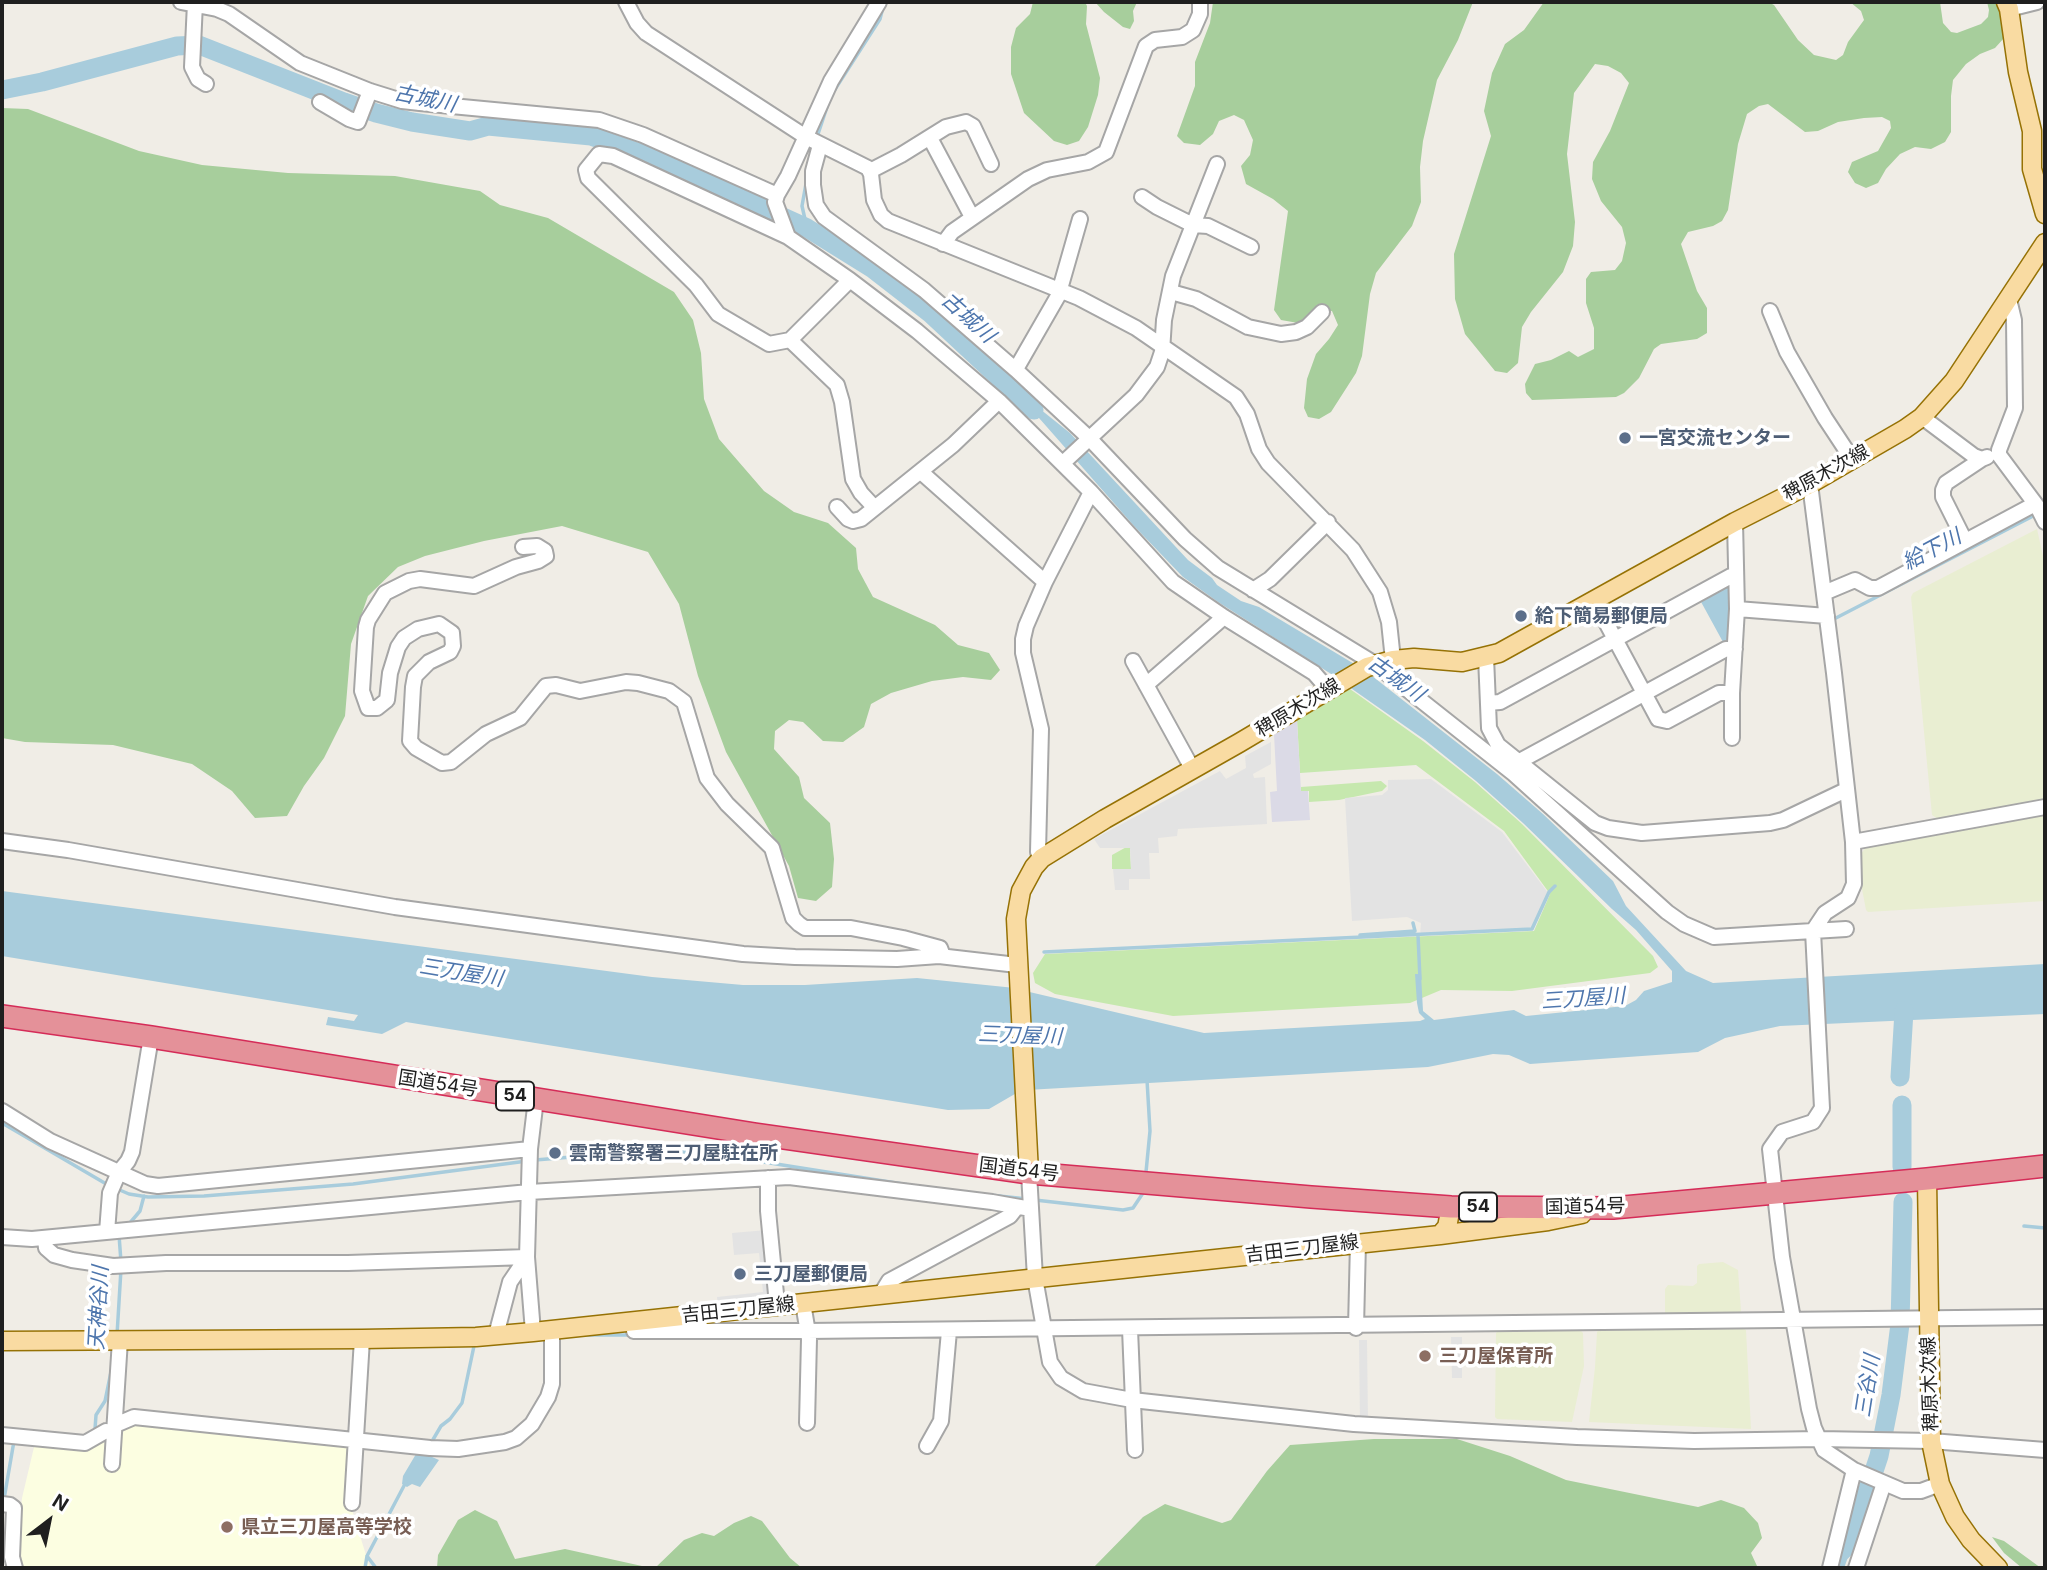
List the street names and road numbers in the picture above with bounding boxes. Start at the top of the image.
street label: 稗原木次線 [1779,440,1873,506]
street label: 稗原木次線 [1251,674,1345,742]
street label: 国道54号 [396,1066,480,1102]
road number: 54 [496,1082,534,1111]
street label: 国道54号 [977,1154,1061,1186]
road number: 54 [1459,1192,1497,1222]
street label: 国道54号 [1544,1195,1626,1219]
street label: 吉田三刀屋線 [1244,1231,1360,1267]
street label: 吉田三刀屋線 [680,1293,796,1327]
street label: 稗原木次線 [1917,1336,1943,1432]

